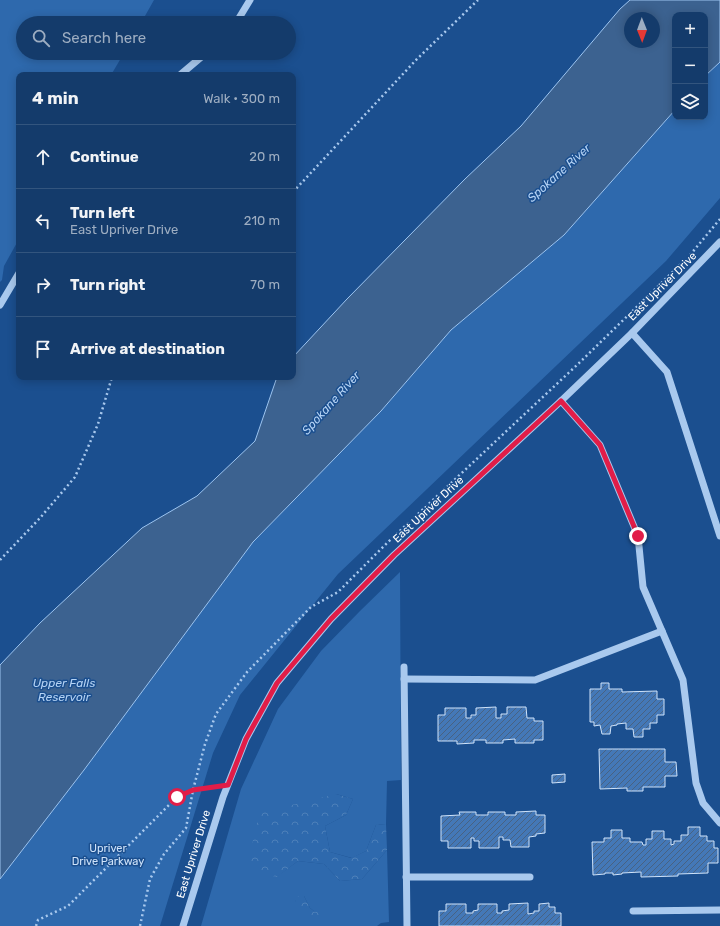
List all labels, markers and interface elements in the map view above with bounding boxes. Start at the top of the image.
north arrow [624,12,660,48]
map controls [672,12,708,120]
button: + [672,12,708,48]
search box [16,16,296,60]
icon: search [30,27,52,49]
text: Search here [62,29,146,47]
button: − [672,48,708,84]
button: layers [672,84,708,120]
text: 4 min [32,88,79,108]
text: Walk · 300 m [203,91,280,106]
water label: Spokane River [525,141,594,205]
icon: ahead [32,146,54,168]
text: Continue [70,148,139,166]
text: 20 m [249,149,280,164]
text: Turn left [70,204,135,222]
icon: left [32,210,54,232]
text: 210 m [244,213,280,228]
text: East Upriver Drive [70,222,178,237]
street label: East Upriver Drive [625,249,699,323]
icon: right [32,274,54,296]
text: Turn right [70,276,145,294]
text: 70 m [250,277,280,292]
icon: arrive [32,338,54,360]
text: Arrive at destination [70,340,225,358]
water label: Spokane River [299,368,363,437]
street label: East Upriver Drive [390,473,466,545]
route end [629,527,647,545]
water label: Upper Falls Reservoir [33,676,95,704]
route start [168,788,186,806]
street label: East Upriver Drive [174,808,213,900]
park label: Upriver Drive Parkway [72,842,144,868]

